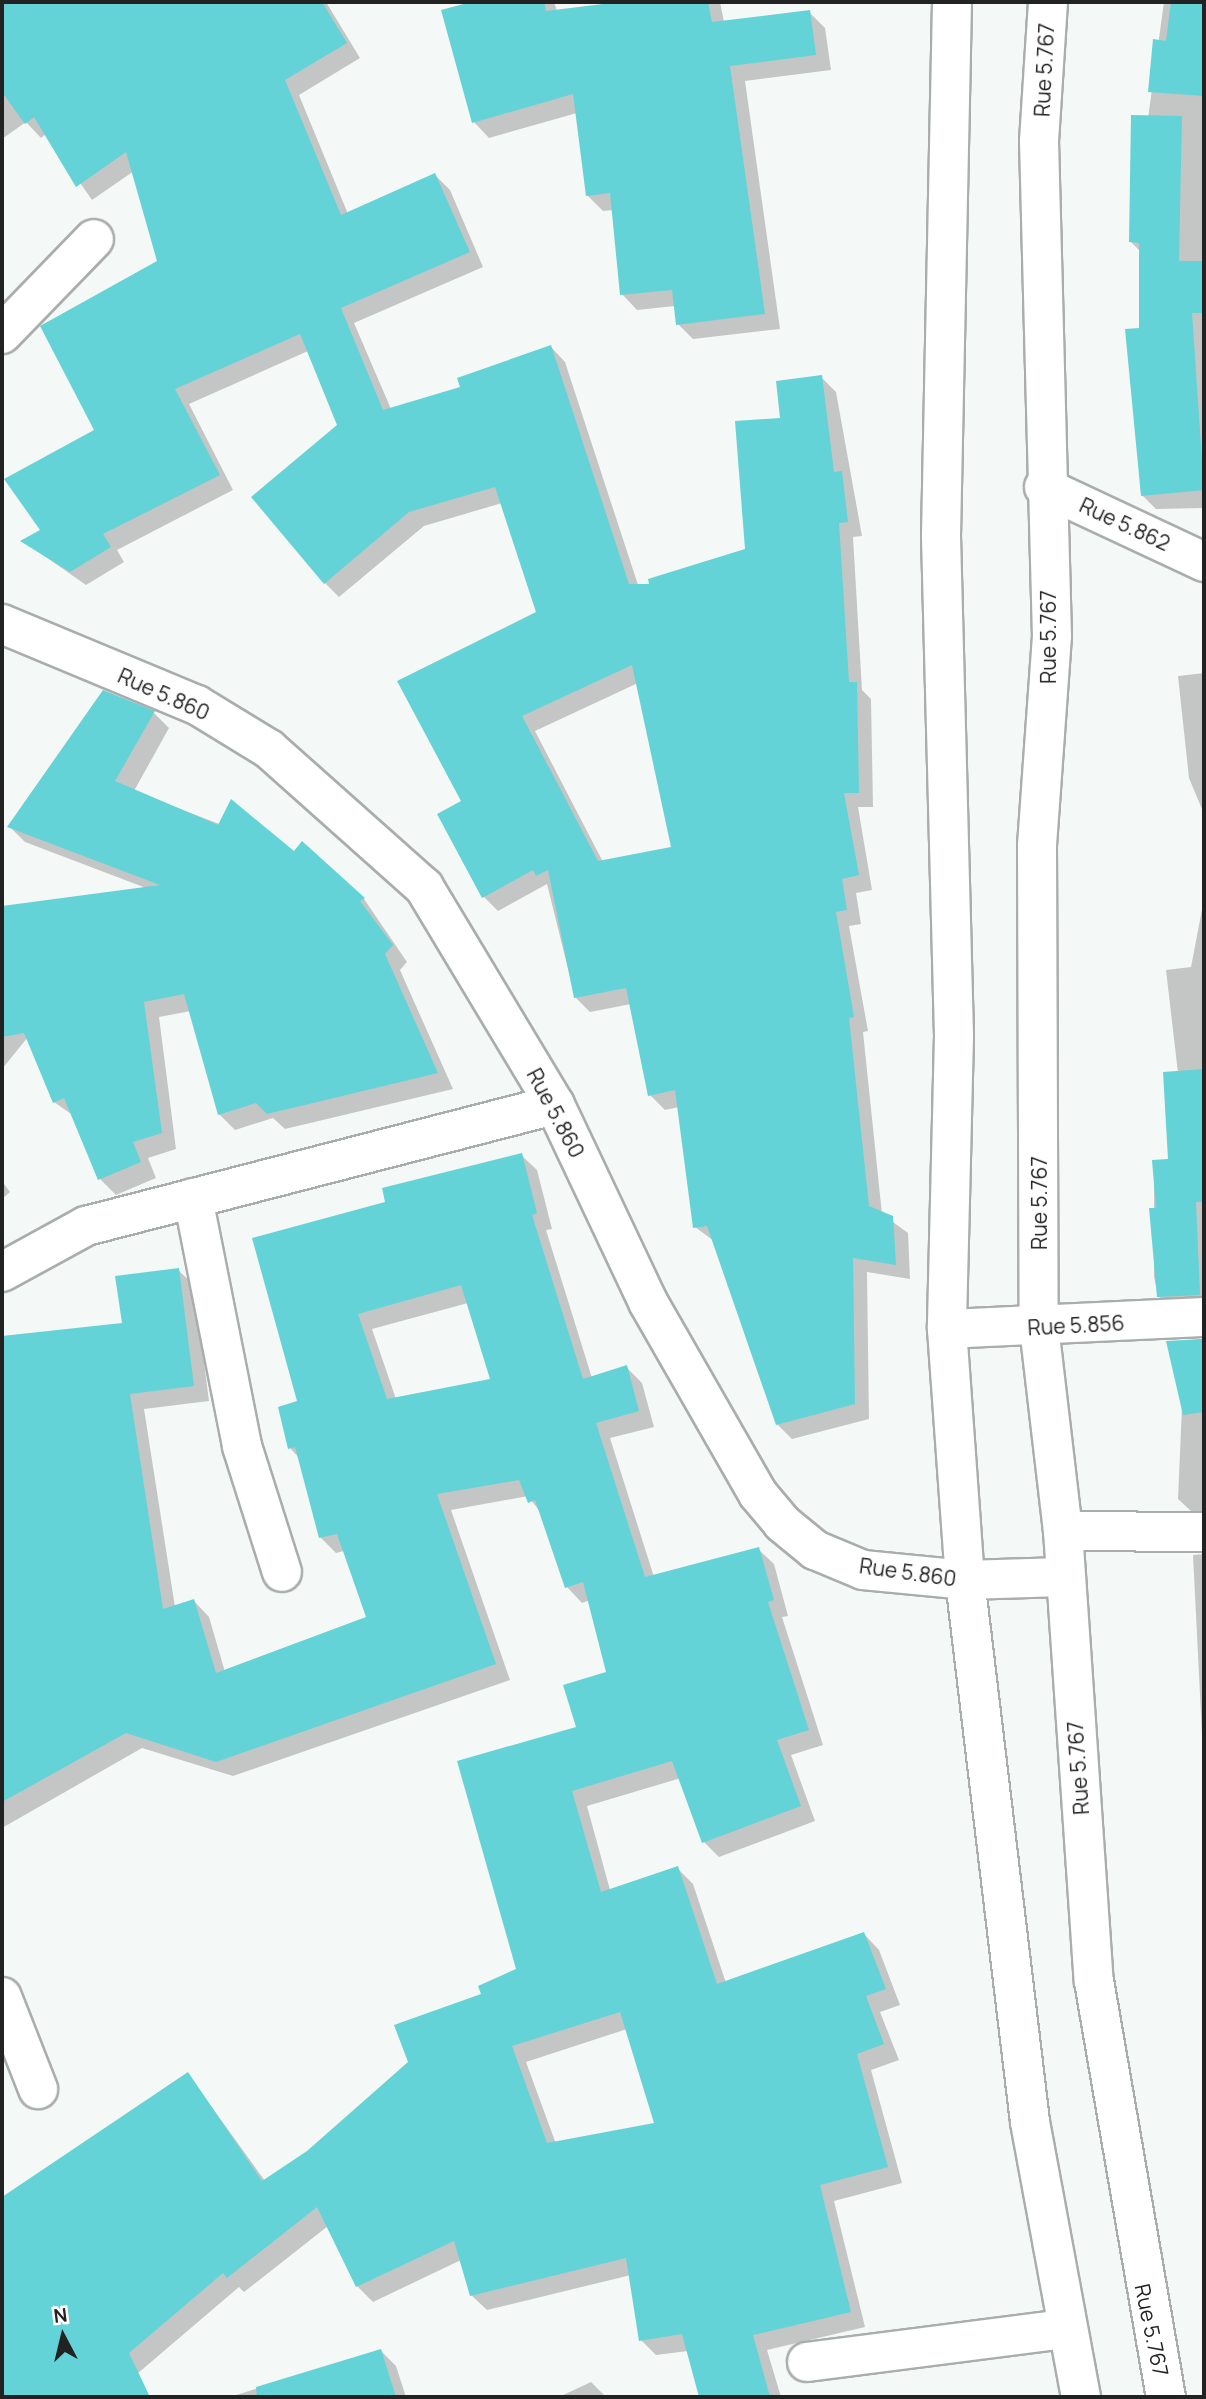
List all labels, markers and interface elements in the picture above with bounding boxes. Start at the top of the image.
street label: Rue 5.767 [1029,23,1059,117]
street label: Rue 5.862 [1076,492,1174,556]
street label: Rue 5.767 [1035,590,1061,684]
street label: Rue 5.860 [114,663,214,725]
street label: Rue 5.860 [522,1064,590,1162]
street label: Rue 5.767 [1026,1156,1052,1250]
street label: Rue 5.856 [1027,1310,1125,1340]
street label: Rue 5.860 [858,1553,958,1591]
street label: Rue 5.767 [1062,1720,1094,1816]
street label: Rue 5.767 [1130,2282,1174,2378]
north arrow [28,2301,98,2371]
text: N [52,2301,69,2329]

